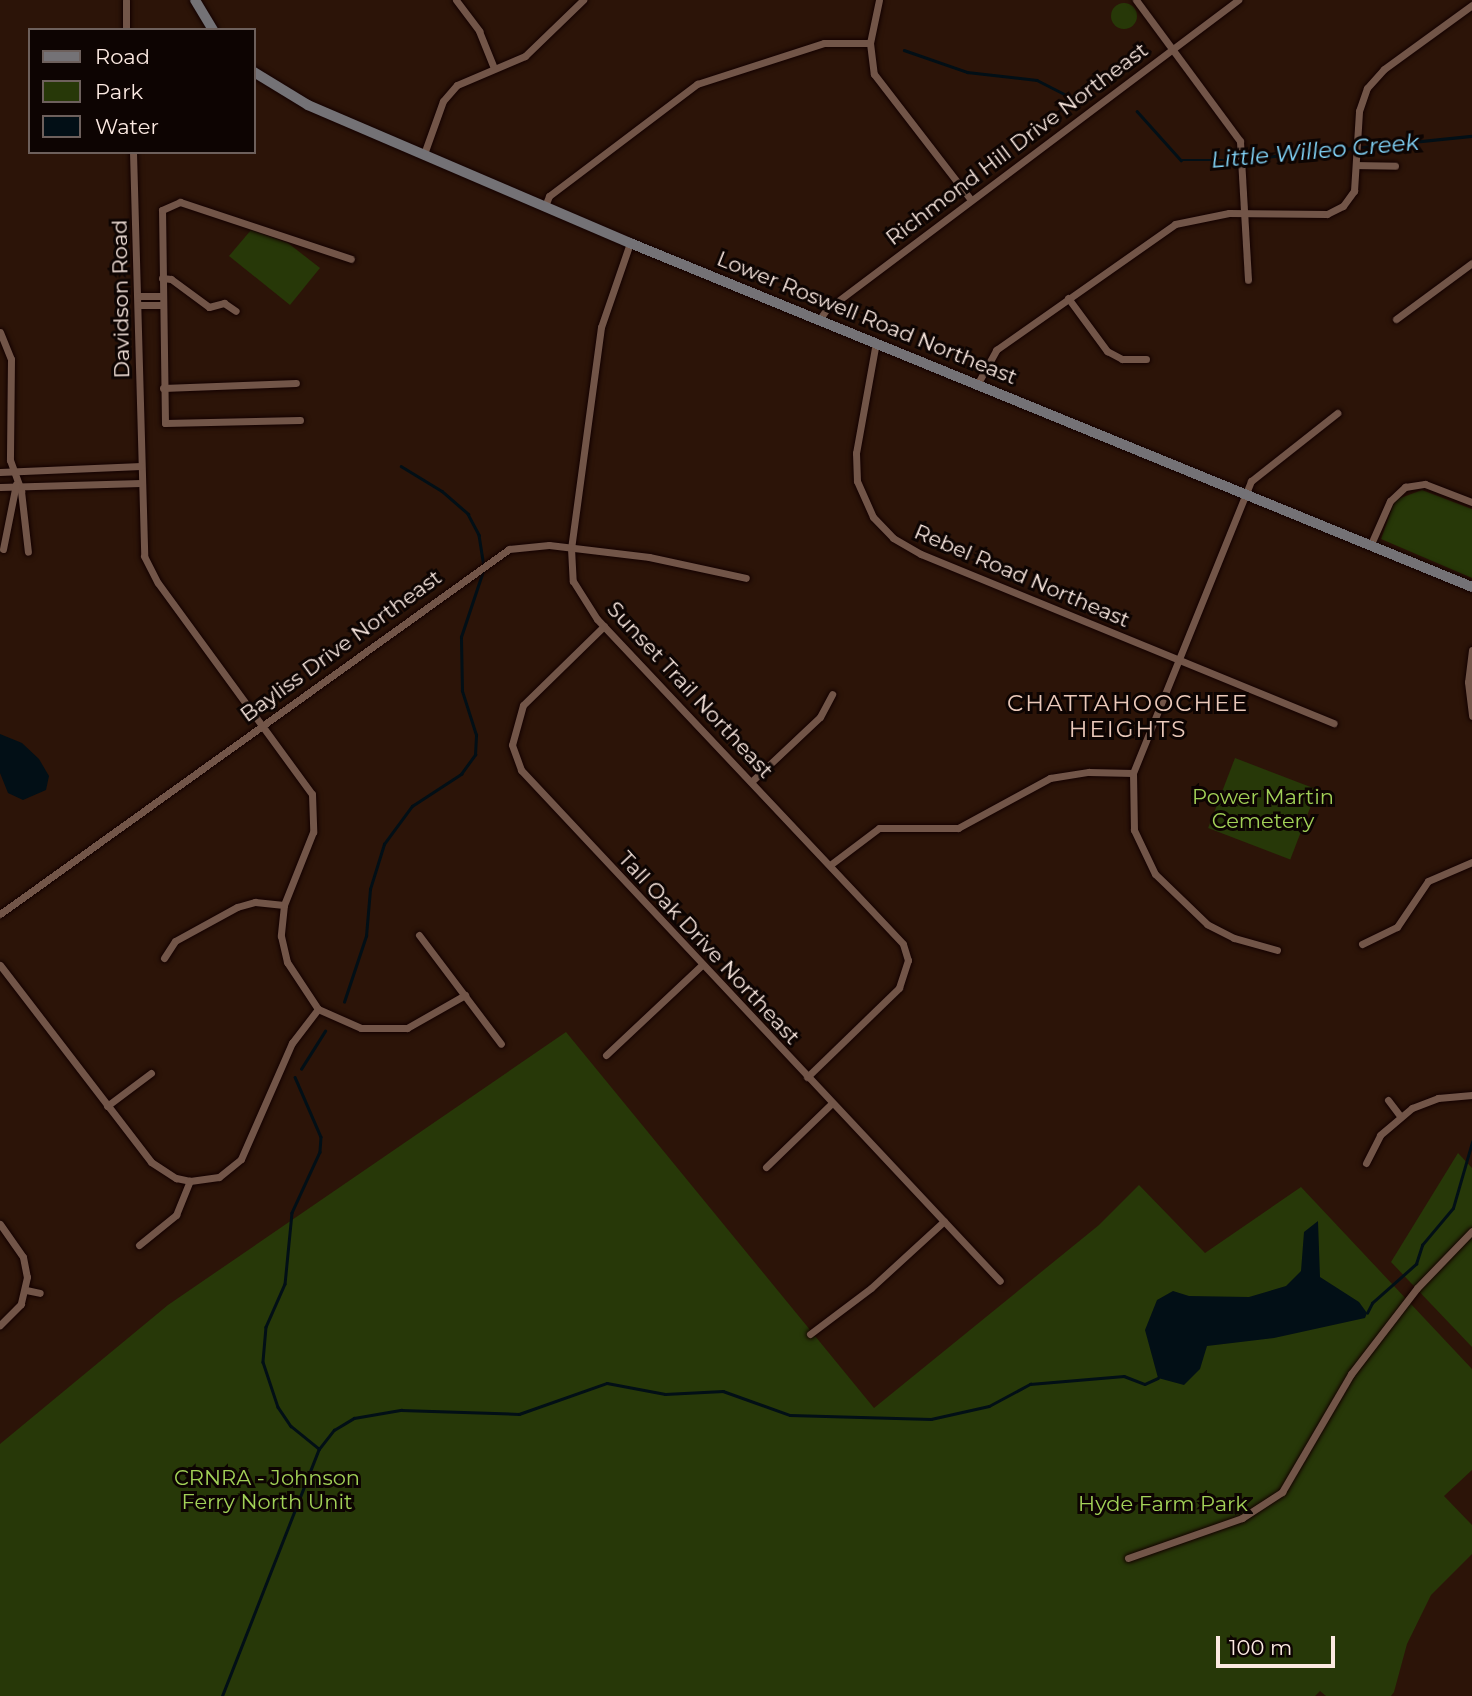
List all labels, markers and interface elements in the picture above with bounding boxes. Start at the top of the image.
legend [28,28,256,154]
street label: Richmond Hill Drive Northeast [881,37,1153,251]
text: Road [95,44,150,69]
text: Park [95,79,143,104]
text: Water [95,114,159,139]
water label: Little Willeo Creek [1210,128,1420,174]
street label: Davidson Road [107,219,135,379]
street label: Lower Roswell Road Northeast [713,246,1021,390]
street label: Rebel Road Northeast [910,519,1134,633]
street label: Bayliss Drive Northeast [236,565,446,727]
street label: Sunset Trail Northeast [602,597,778,783]
district label: CHATTAHOOCHEE HEIGHTS [1009,689,1247,743]
park label: Power Martin Cemetery [1192,784,1334,834]
street label: Tall Oak Drive Northeast [613,846,805,1050]
park label: CRNRA - Johnson Ferry North Unit [174,1465,360,1515]
park label: Hyde Farm Park [1078,1491,1248,1517]
scale bar [1220,1622,1339,1666]
text: 100 m [1229,1635,1292,1660]

